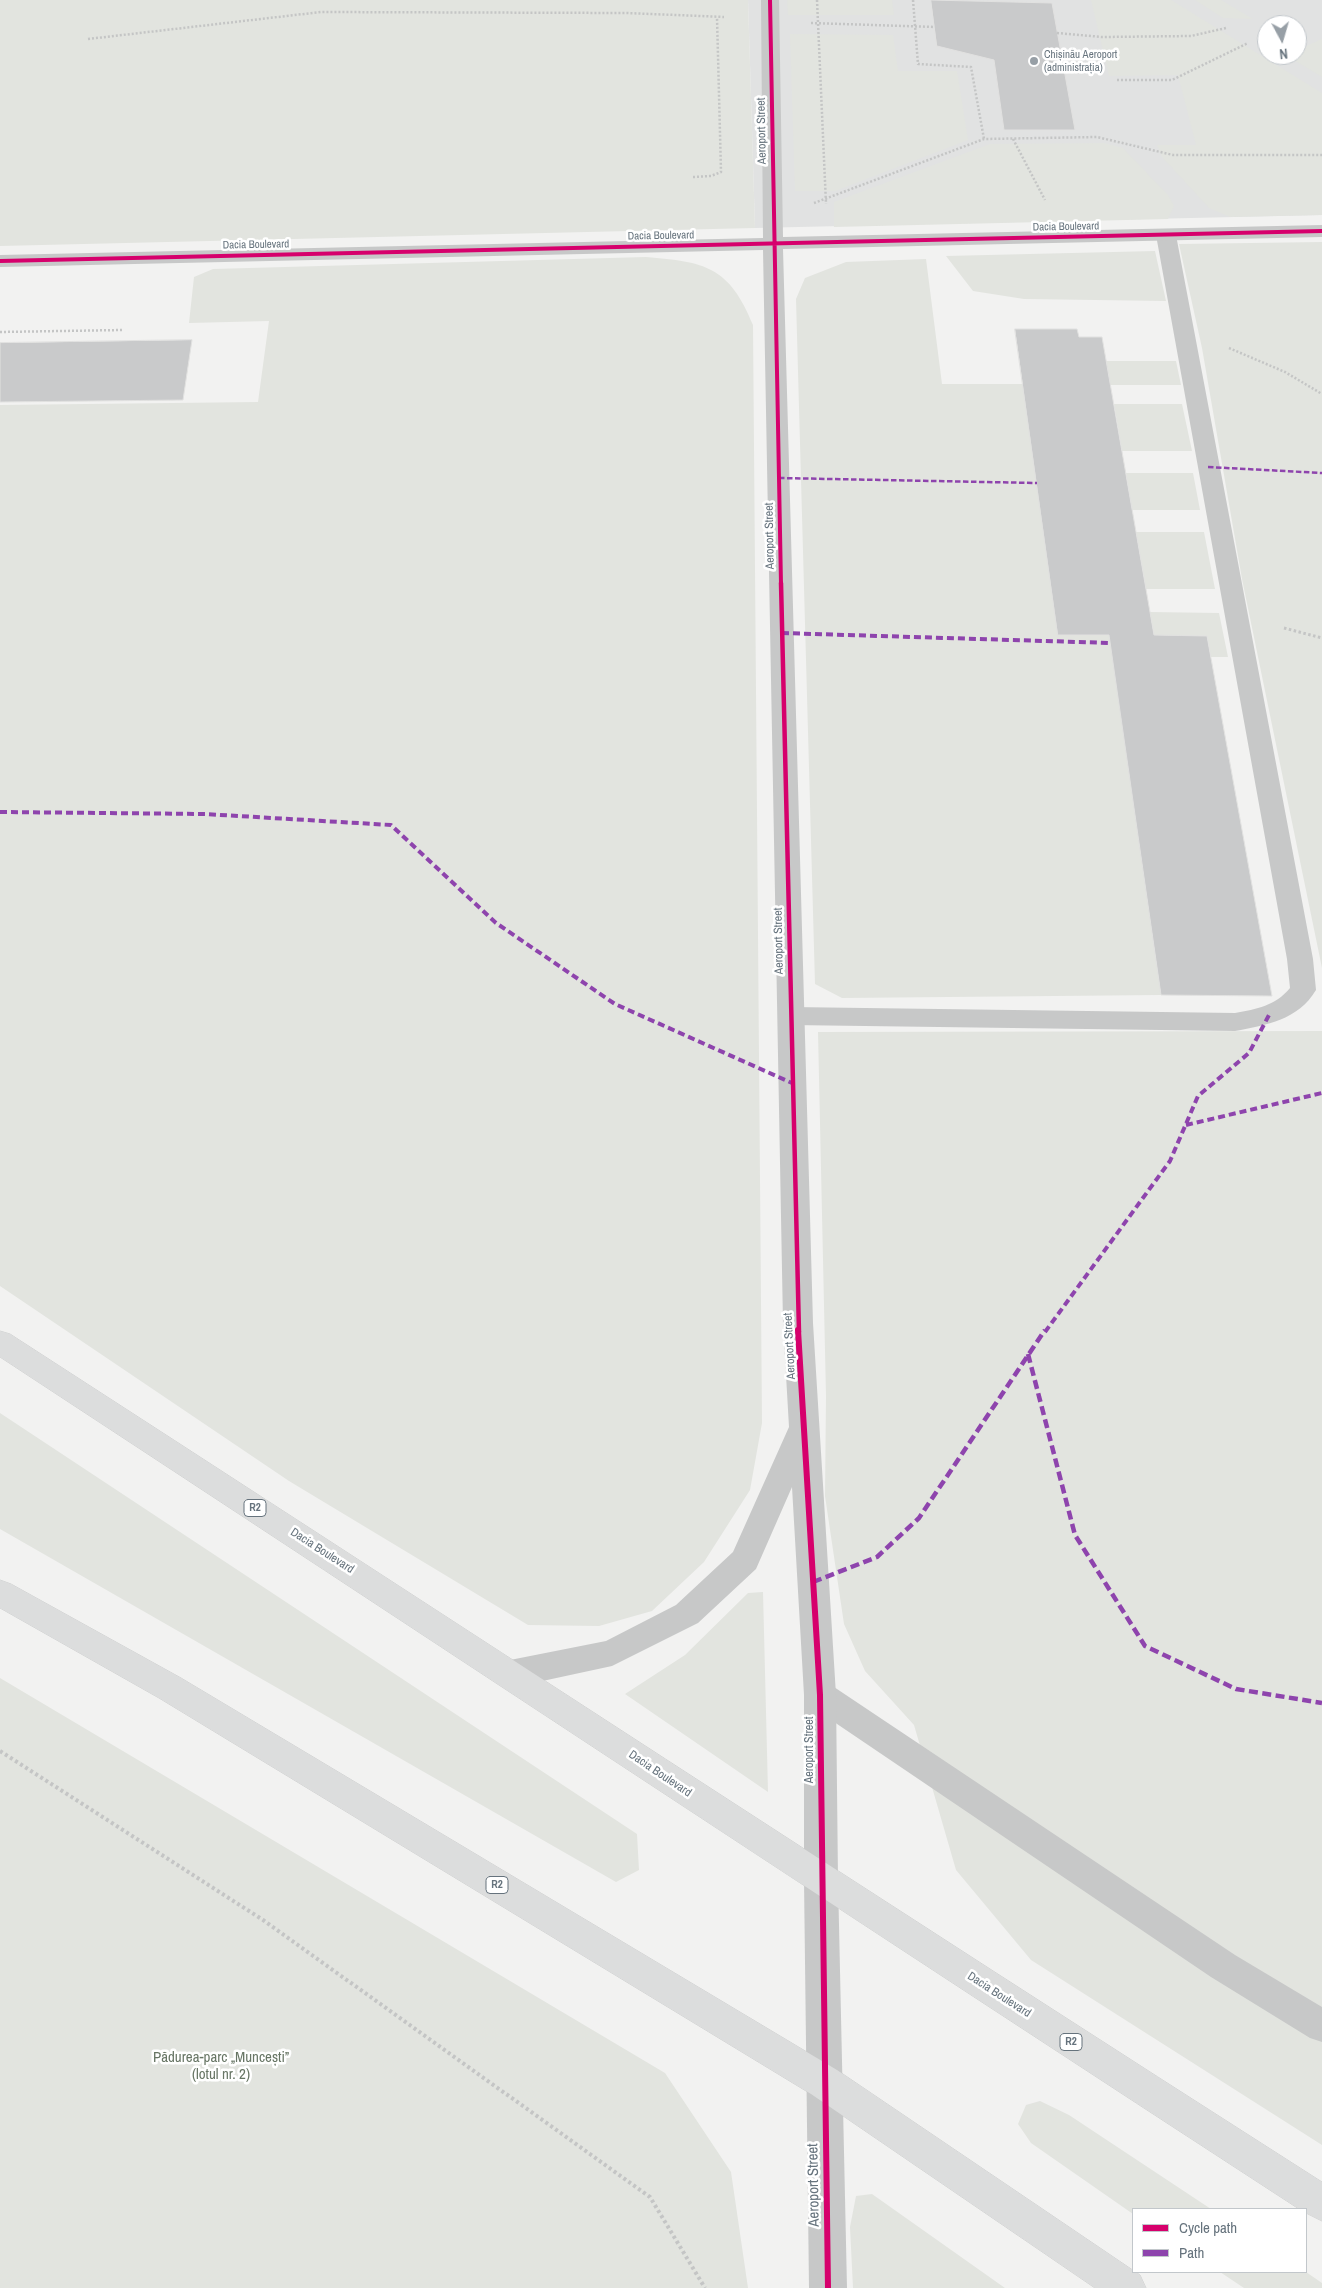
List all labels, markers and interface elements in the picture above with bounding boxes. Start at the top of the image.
north arrow [1257,15,1307,65]
text: N [1278,45,1289,63]
place label: Chișinău Aeroport (administrația) [1044,48,1117,74]
marker: Chișinău Aeroport (administrația) [1028,55,1040,67]
street label: Aeroport Street [754,98,770,164]
street label: Dacia Boulevard [1033,220,1099,234]
street label: Dacia Boulevard [628,229,694,243]
street label: Dacia Boulevard [223,238,289,252]
street label: Aeroport Street [762,503,778,569]
street label: Aeroport Street [771,908,787,974]
street label: Aeroport Street [781,1312,799,1380]
road number: R2 [244,1500,266,1516]
street label: Dacia Boulevard [288,1525,356,1577]
street label: Aeroport Street [803,1717,817,1783]
street label: Dacia Boulevard [626,1748,694,1800]
road number: R2 [486,1876,508,1894]
street label: Dacia Boulevard [965,1969,1033,2021]
road number: R2 [1060,2034,1082,2050]
park label: Pădurea-parc „Muncești” (lotul nr. 2) [153,2049,289,2084]
street label: Aeroport Street [804,2143,824,2227]
legend [1132,2208,1307,2273]
text: Cycle path [1179,2217,1237,2238]
text: Path [1179,2242,1204,2263]

